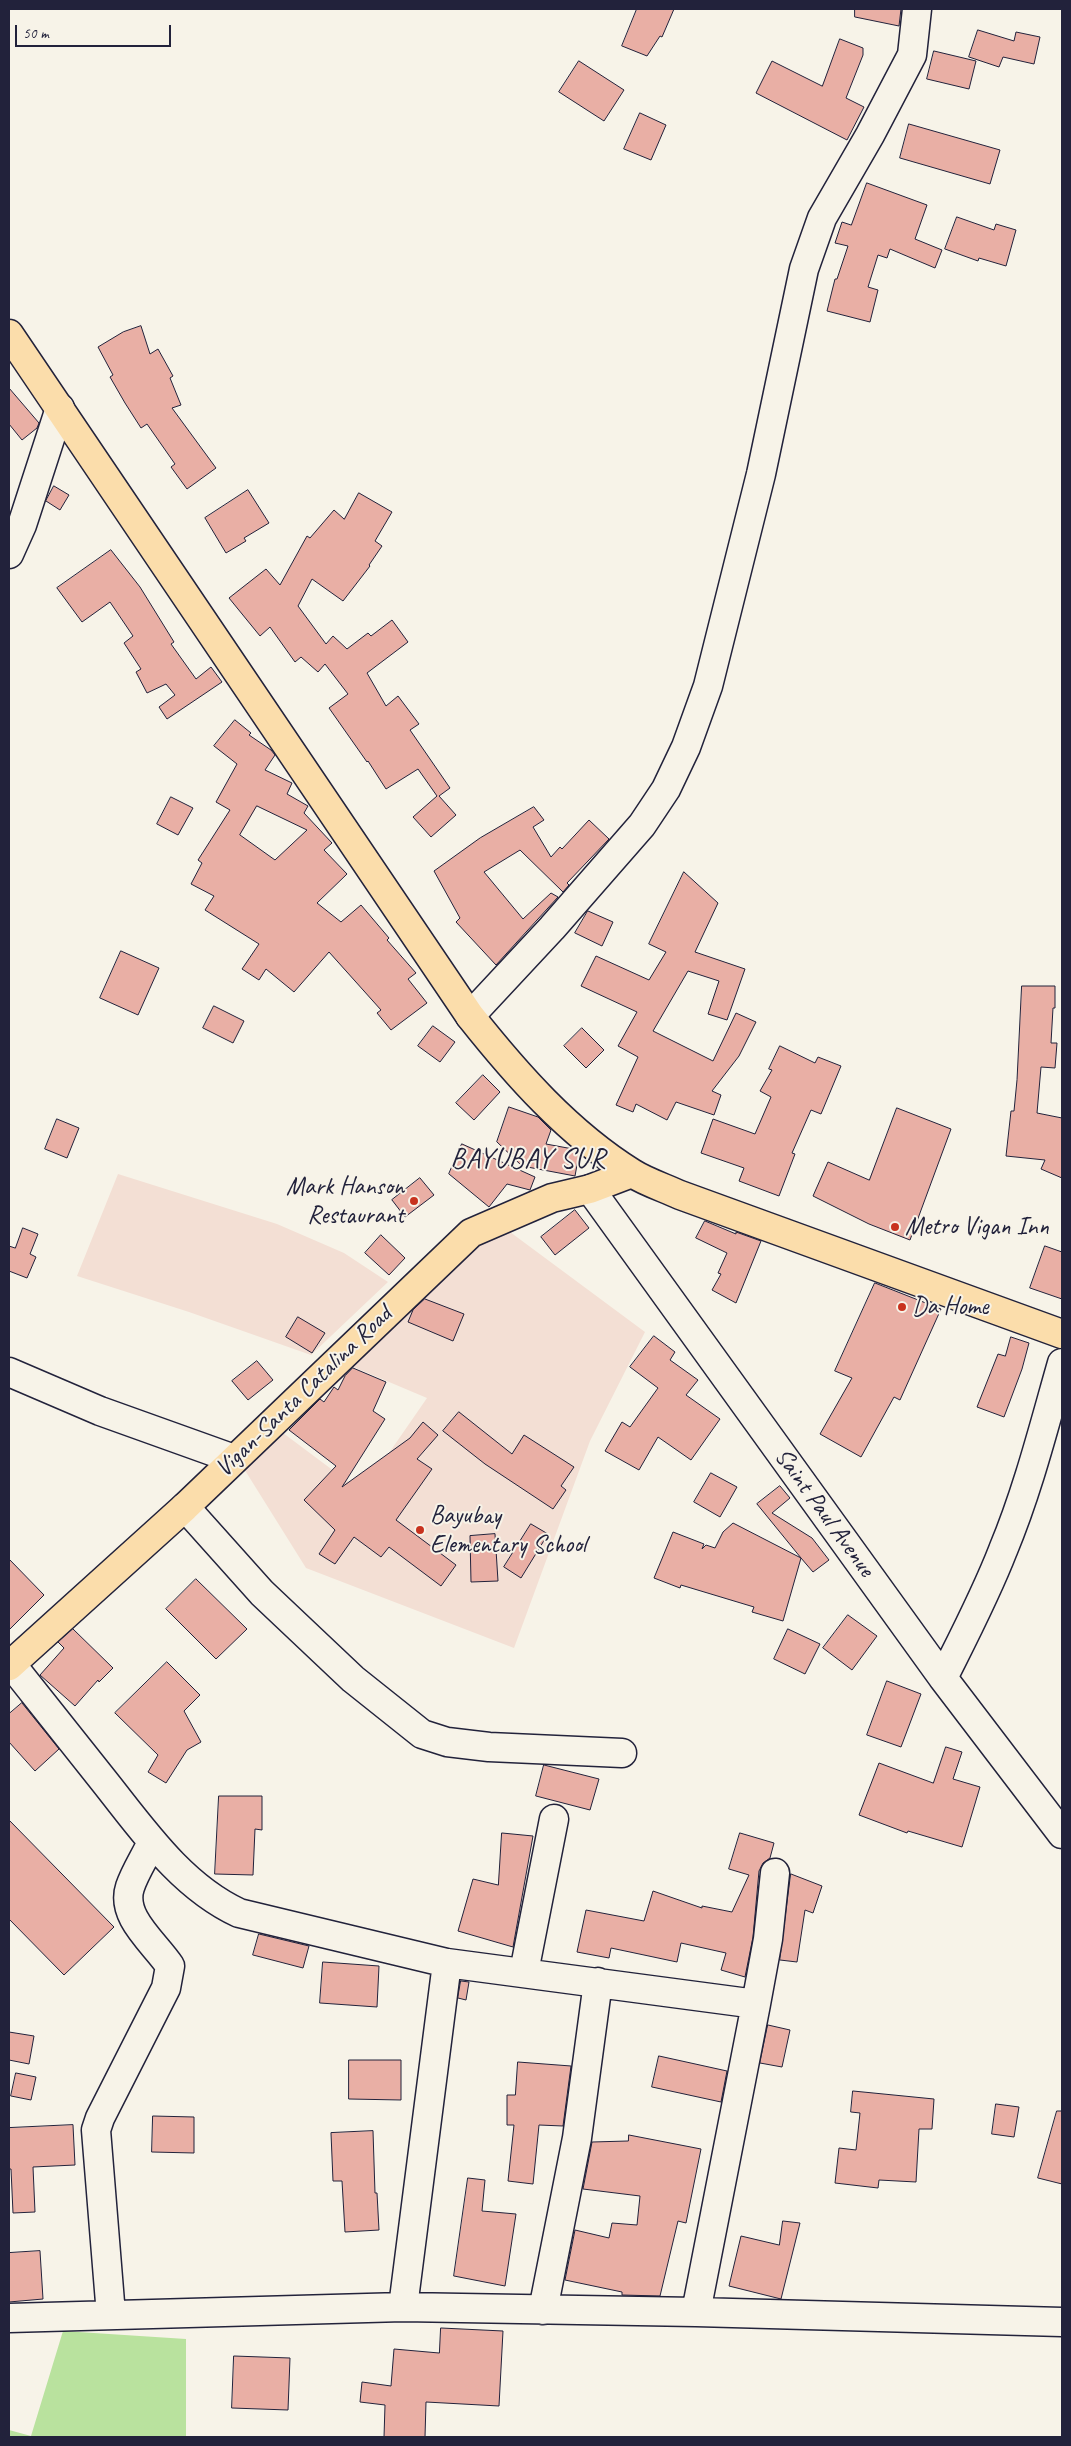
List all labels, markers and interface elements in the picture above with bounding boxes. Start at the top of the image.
scale bar [18,15,174,47]
text: 50 m [23,24,49,43]
district label: BAYUBAY SUR [450,1143,606,1177]
place label: Mark Hanson Restaurant [286,1172,404,1231]
marker: Mark Hanson Restaurant [408,1195,420,1207]
place label: Metro Vigan Inn [905,1212,1049,1242]
marker: Metro Vigan Inn [889,1221,901,1233]
place label: Da Home [912,1292,988,1322]
street label: Vigan-Santa Catalina Road [210,1300,398,1484]
marker: Da Home [896,1301,908,1313]
street label: Saint Paul Avenue [767,1443,881,1583]
place label: Bayubay Elementary School [430,1501,586,1560]
marker: Bayubay Elementary School [414,1524,426,1536]

